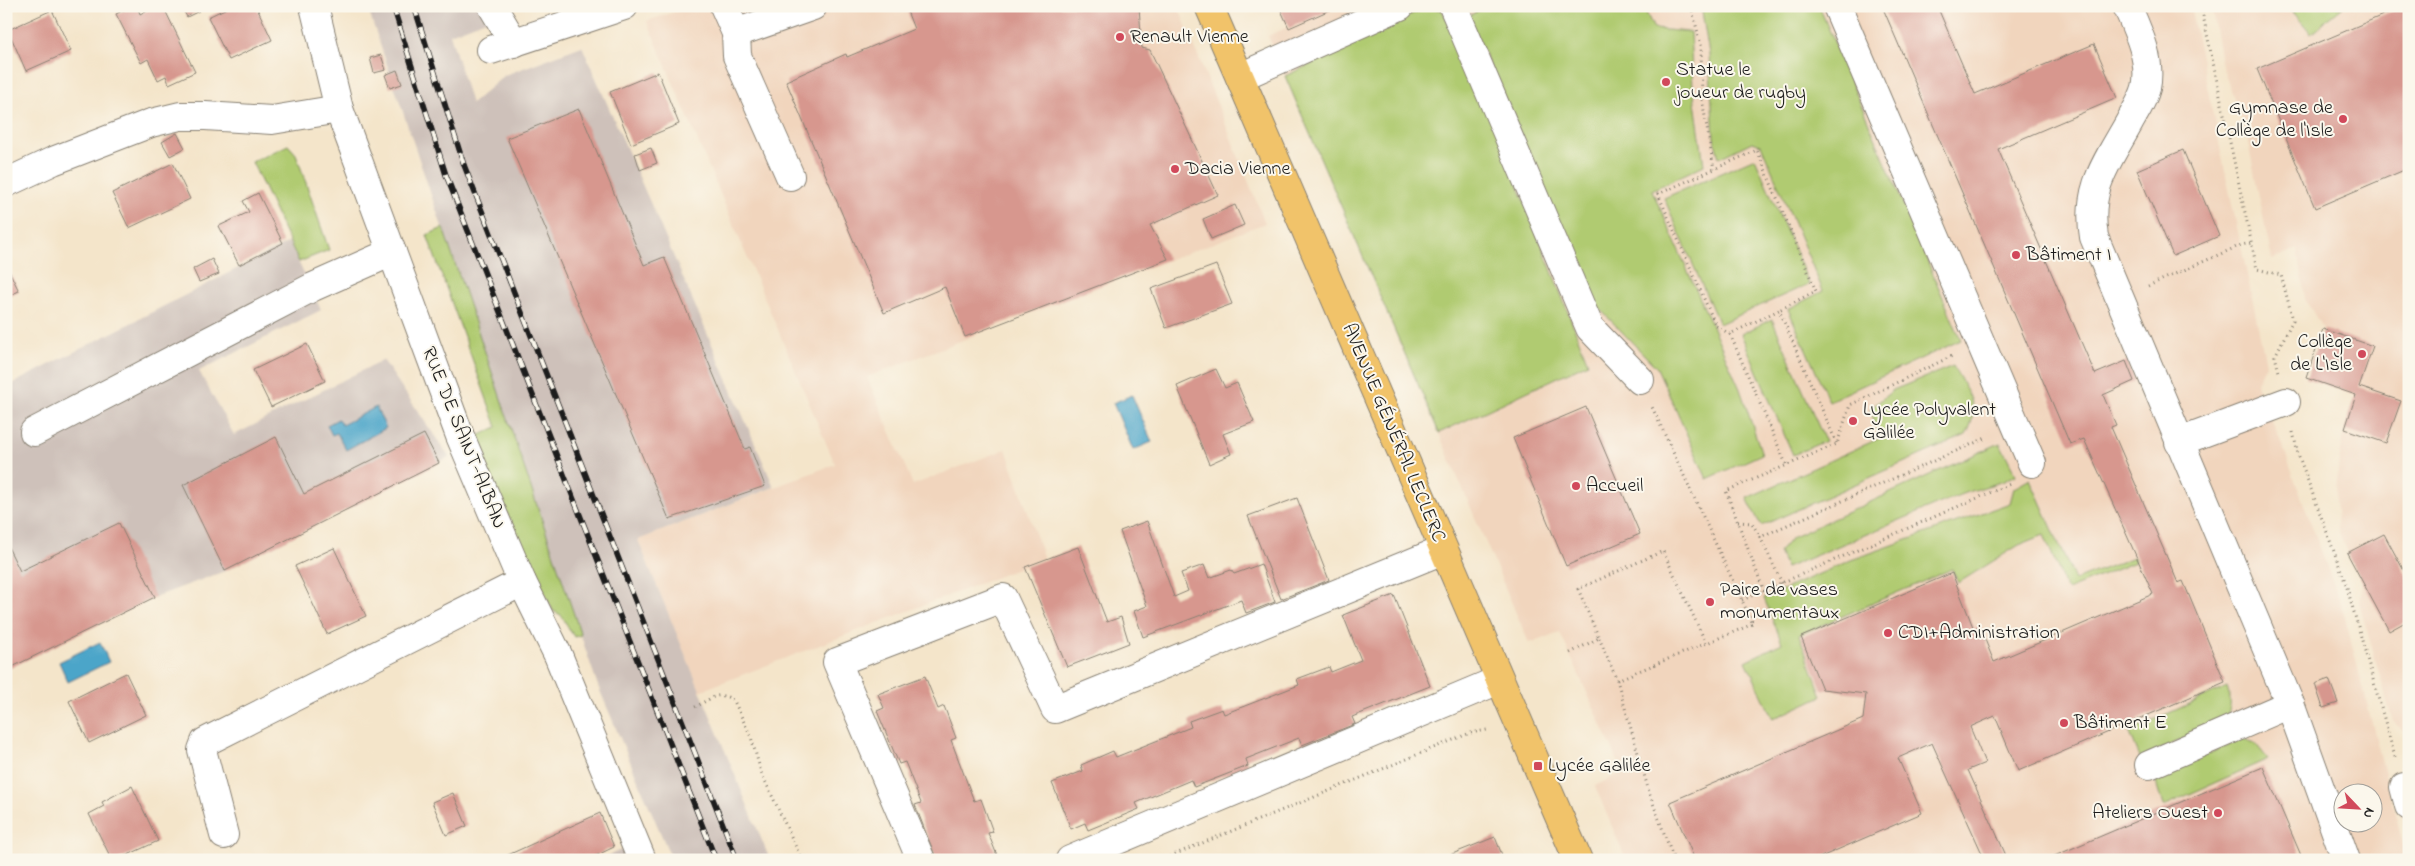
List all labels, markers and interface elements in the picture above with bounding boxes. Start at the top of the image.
place label: Renault Vienne [1130,23,1249,52]
marker: Renault Vienne [1114,31,1126,43]
place label: Statue le joueur de rugby [1673,56,1806,109]
marker: Statue le joueur de rugby [1660,76,1672,88]
place label: Gymnase de Collège de l'Isle [2216,94,2333,147]
marker: Gymnase de Collège de l'Isle [2337,113,2349,125]
place label: Dacia Vienne [1184,155,1290,184]
marker: Dacia Vienne [1169,163,1181,175]
place label: Bâtiment I [2025,241,2111,270]
marker: Bâtiment I [2010,249,2022,261]
street label: AVENUE GÉNÉRAL LECLERC [1334,319,1452,547]
place label: Collège de L'Isle [2290,328,2352,380]
street label: RUE DE SAINT-ALBAN [413,343,513,533]
marker: Collège de L'Isle [2356,348,2368,360]
place label: Lycée Polyvalent Galilée [1863,396,1996,448]
marker: Lycée Polyvalent Galilée [1847,415,1859,427]
place label: Accueil [1586,472,1643,501]
marker: Accueil [1570,480,1582,492]
place label: Paire de vases monumentaux [1720,576,1839,628]
marker: Paire de vases monumentaux [1704,596,1716,608]
place label: CDI+Administration [1898,619,2060,648]
marker: CDI+Administration [1882,627,1894,639]
place label: Bâtiment E [2073,709,2167,738]
marker: Bâtiment E [2058,717,2070,729]
place label: Lycée Galilée [1548,752,1651,781]
marker: Lycée Galilée [1532,760,1544,772]
north arrow [2332,784,2382,834]
place label: Ateliers Ouest [2092,799,2208,828]
text: N [2357,804,2380,822]
marker: Ateliers Ouest [2212,807,2224,819]

